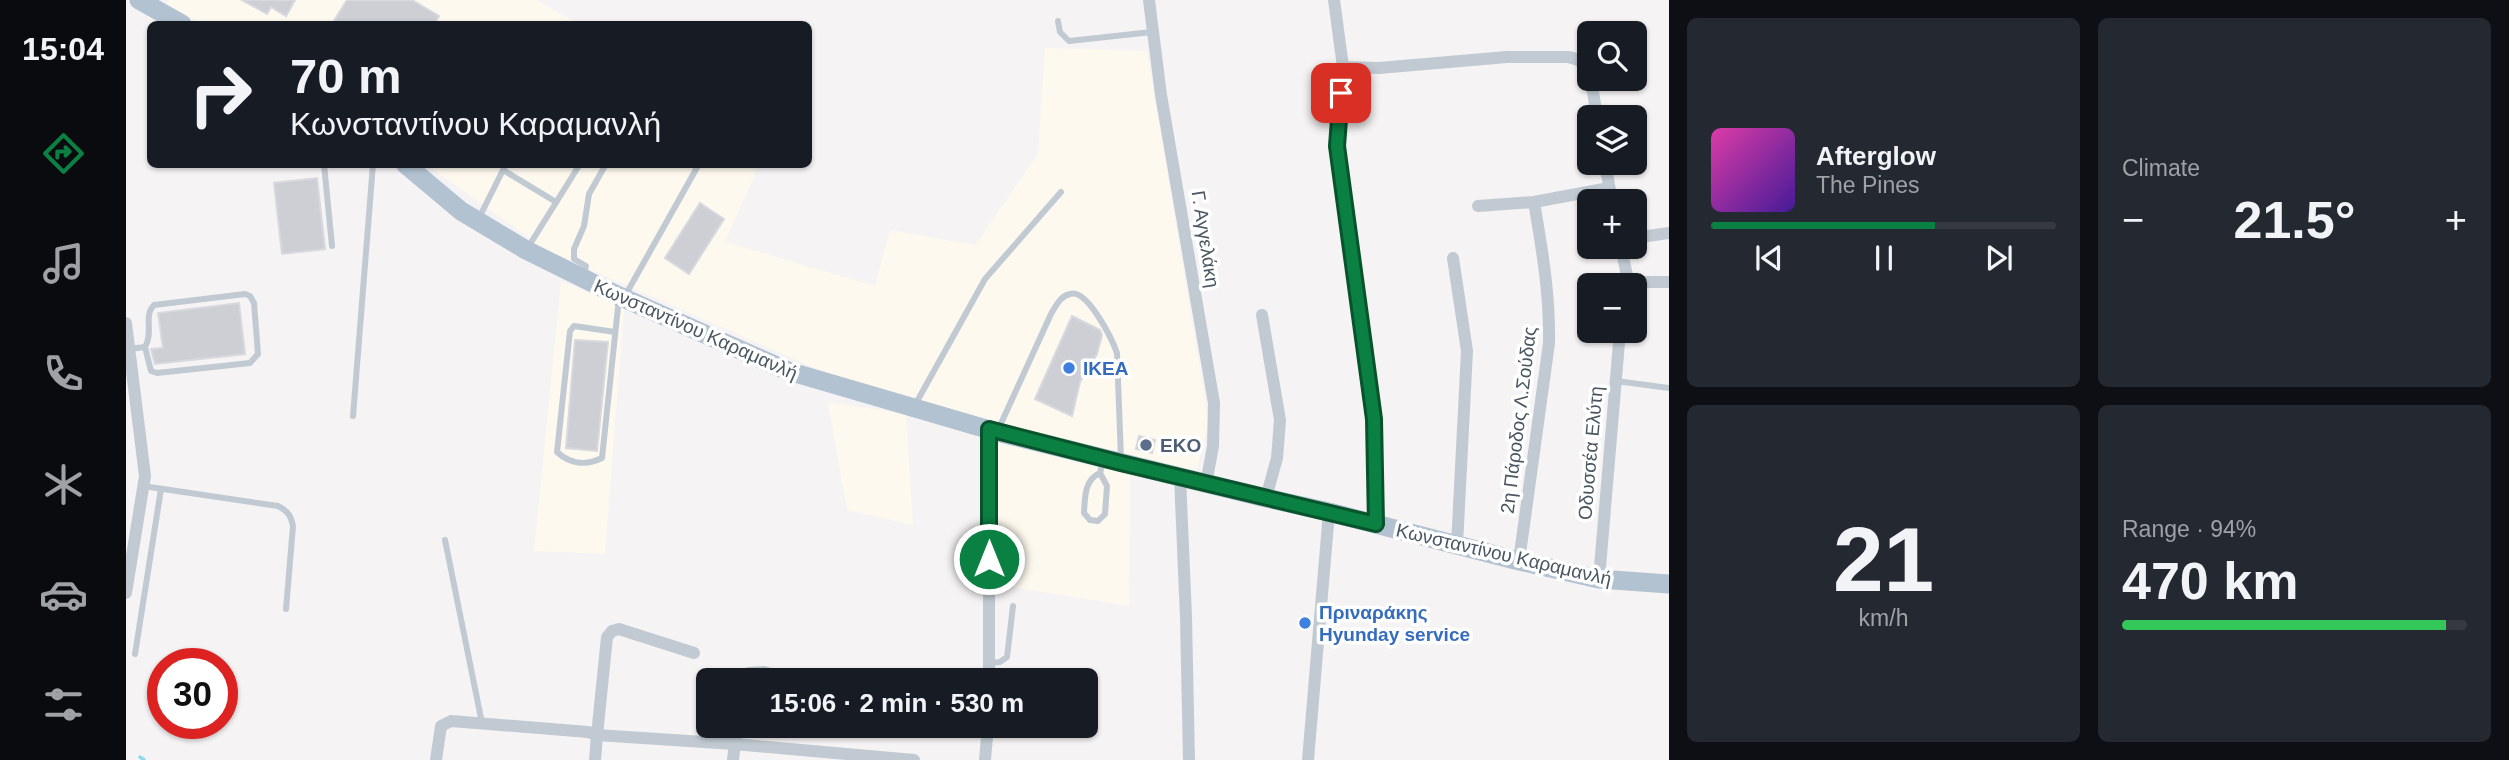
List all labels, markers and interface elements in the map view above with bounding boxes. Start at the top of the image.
map controls [1577,21,1647,343]
button: search [1577,21,1647,91]
text: 15:04 [22,31,104,67]
icon: right [175,49,266,140]
text: 70 m [290,49,402,103]
pin [1311,63,1371,123]
icon: arrive [1322,74,1360,112]
button: layers [1577,105,1647,175]
text: Κωνσταντίνου Καραμανλή [290,106,661,142]
icon: directions [39,129,88,178]
text: Afterglow [1816,141,1936,171]
text: Climate [2122,155,2200,181]
text: The Pines [1816,172,1920,198]
street label: Γ. Αγγελάκη [1187,189,1224,289]
button: + [1577,189,1647,259]
text: 21.5° [2233,191,2356,249]
text: − [2122,199,2144,241]
text: + [2445,199,2467,241]
icon: music [39,239,88,288]
icon: previous [1750,239,1788,277]
icon: pause [1865,239,1903,277]
icon: next [1980,239,2018,277]
button: − [1577,273,1647,343]
street label: Κωνσταντίνου Καραμανλή [591,275,801,384]
street label: 2η Πάροδος Λ.Σούδας [1497,325,1540,515]
icon: phone [39,349,88,398]
place label: IKEA [1083,358,1129,379]
marker: IKEA [1061,360,1077,376]
street label: Οδυσσέα Ελύτη [1574,385,1607,521]
place label: EKO [1160,435,1201,456]
marker: EKO [1138,437,1154,453]
icon: climate [39,460,88,509]
text: 21 [1833,509,1934,610]
text: Range · 94% [2122,516,2256,542]
street label: Κωνσταντίνου Καραμανλή [1394,519,1614,590]
position arrow [952,522,1026,596]
text: 470 km [2122,552,2298,610]
icon: car [39,570,88,619]
place label: Πριναράκης Hyunday service [1319,602,1470,645]
text: km/h [1859,605,1908,631]
marker: Πριναράκης Hyunday service [1297,615,1313,631]
speed limit sign: 30 [147,648,238,739]
icon: filters [39,680,88,729]
text: 15:06 · 2 min · 530 m [770,688,1024,718]

